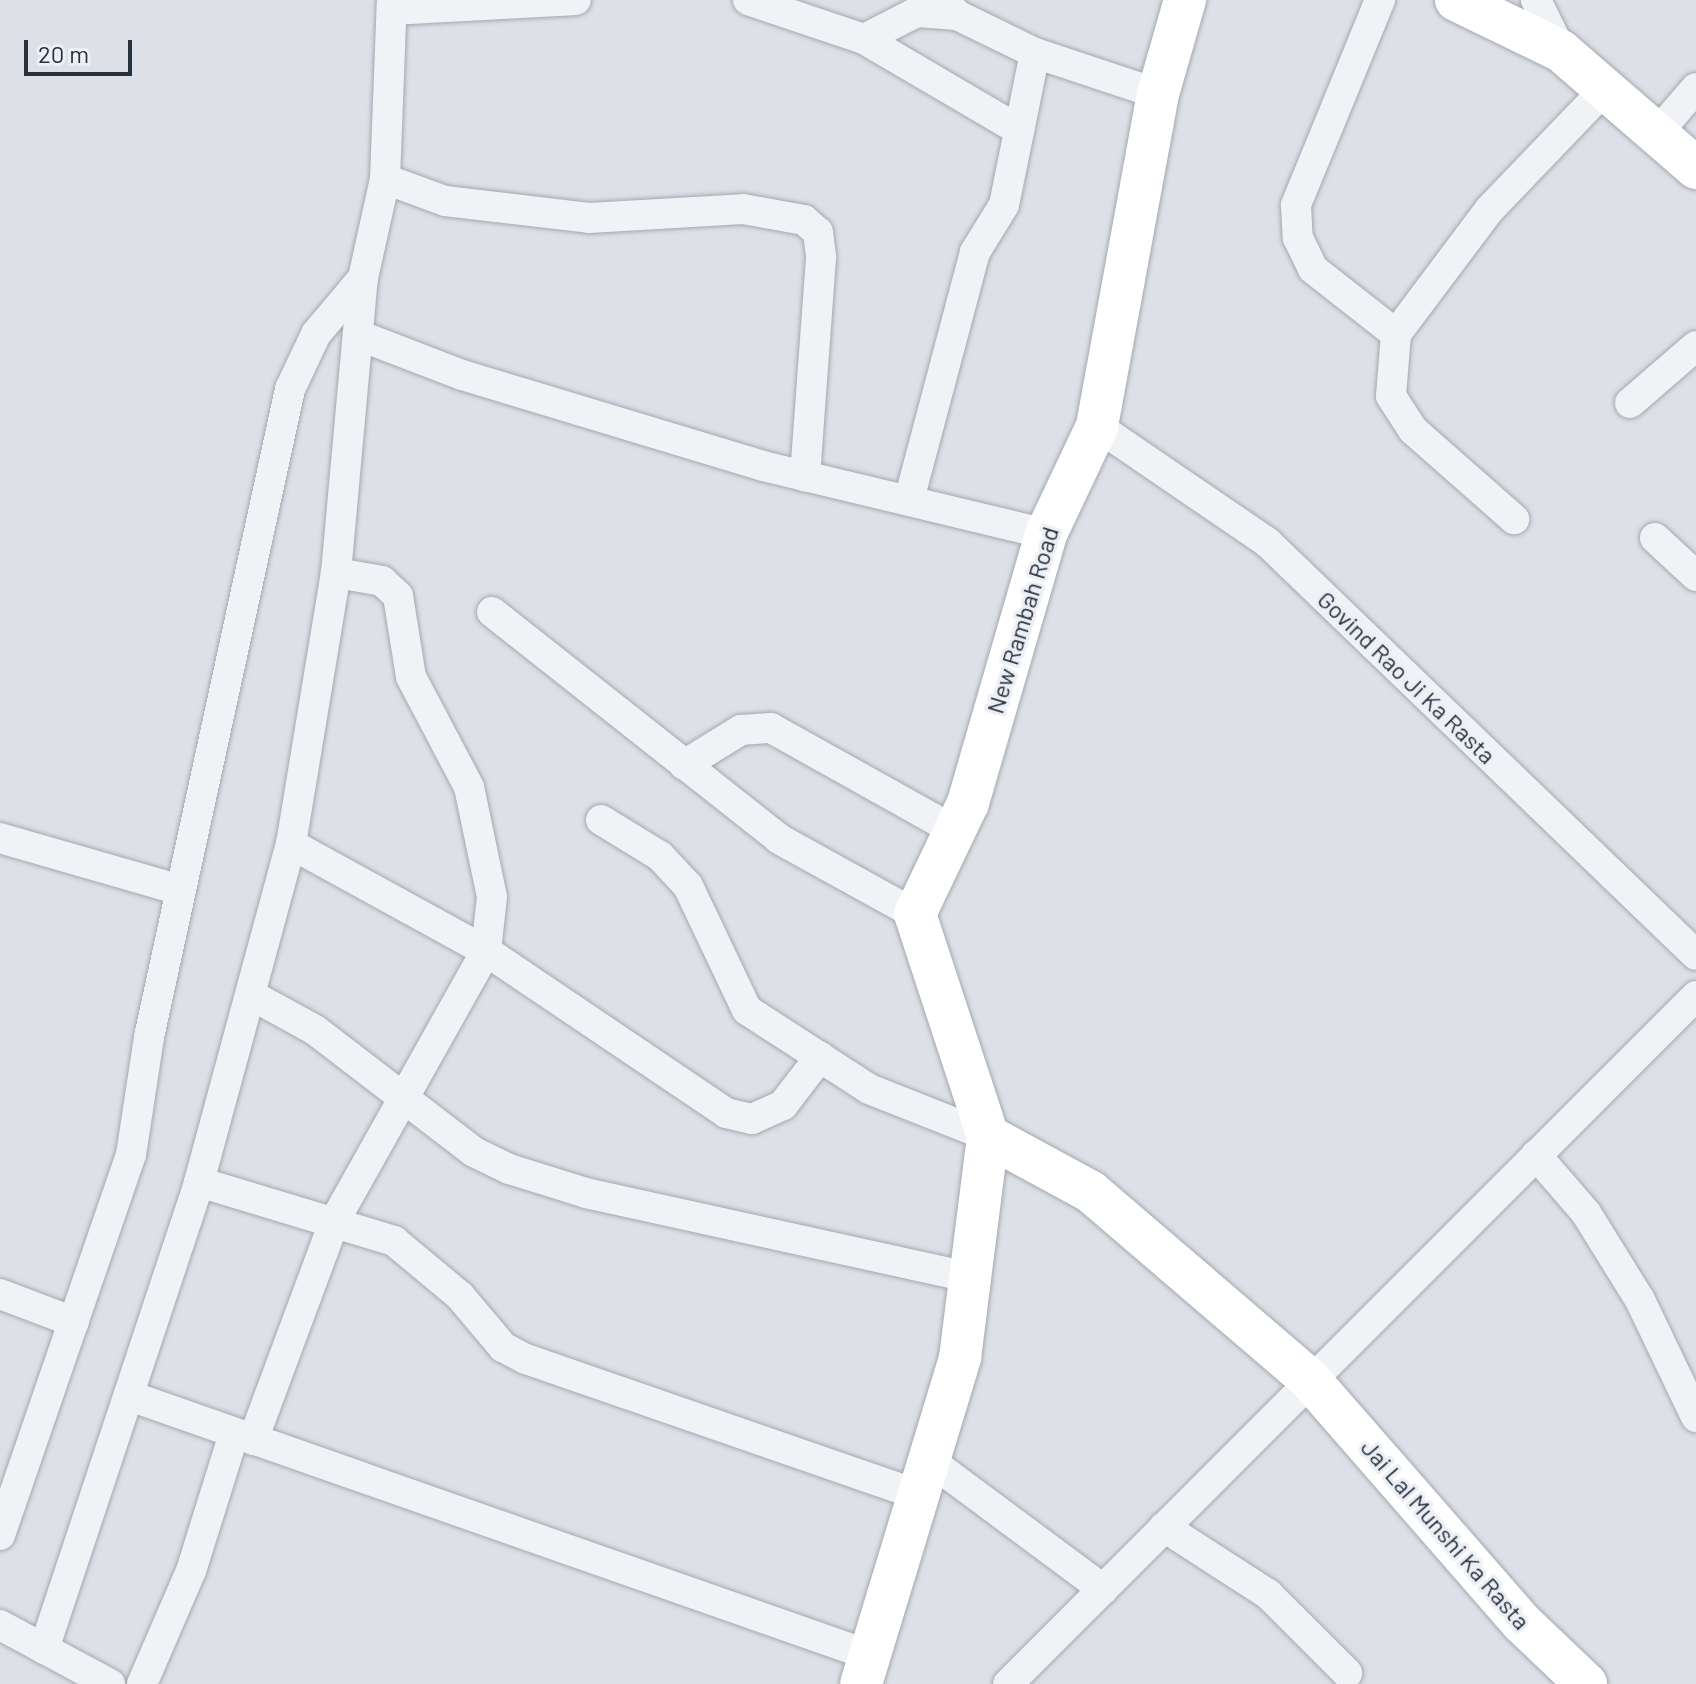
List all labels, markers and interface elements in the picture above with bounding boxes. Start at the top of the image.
scale bar [28,24,136,74]
text: 20 m [38,39,89,68]
street label: New Rambah Road [980,523,1064,717]
street label: Govind Rao Ji Ka Rasta [1312,585,1502,769]
street label: Jai Lal Munshi Ka Rasta [1355,1433,1537,1635]

